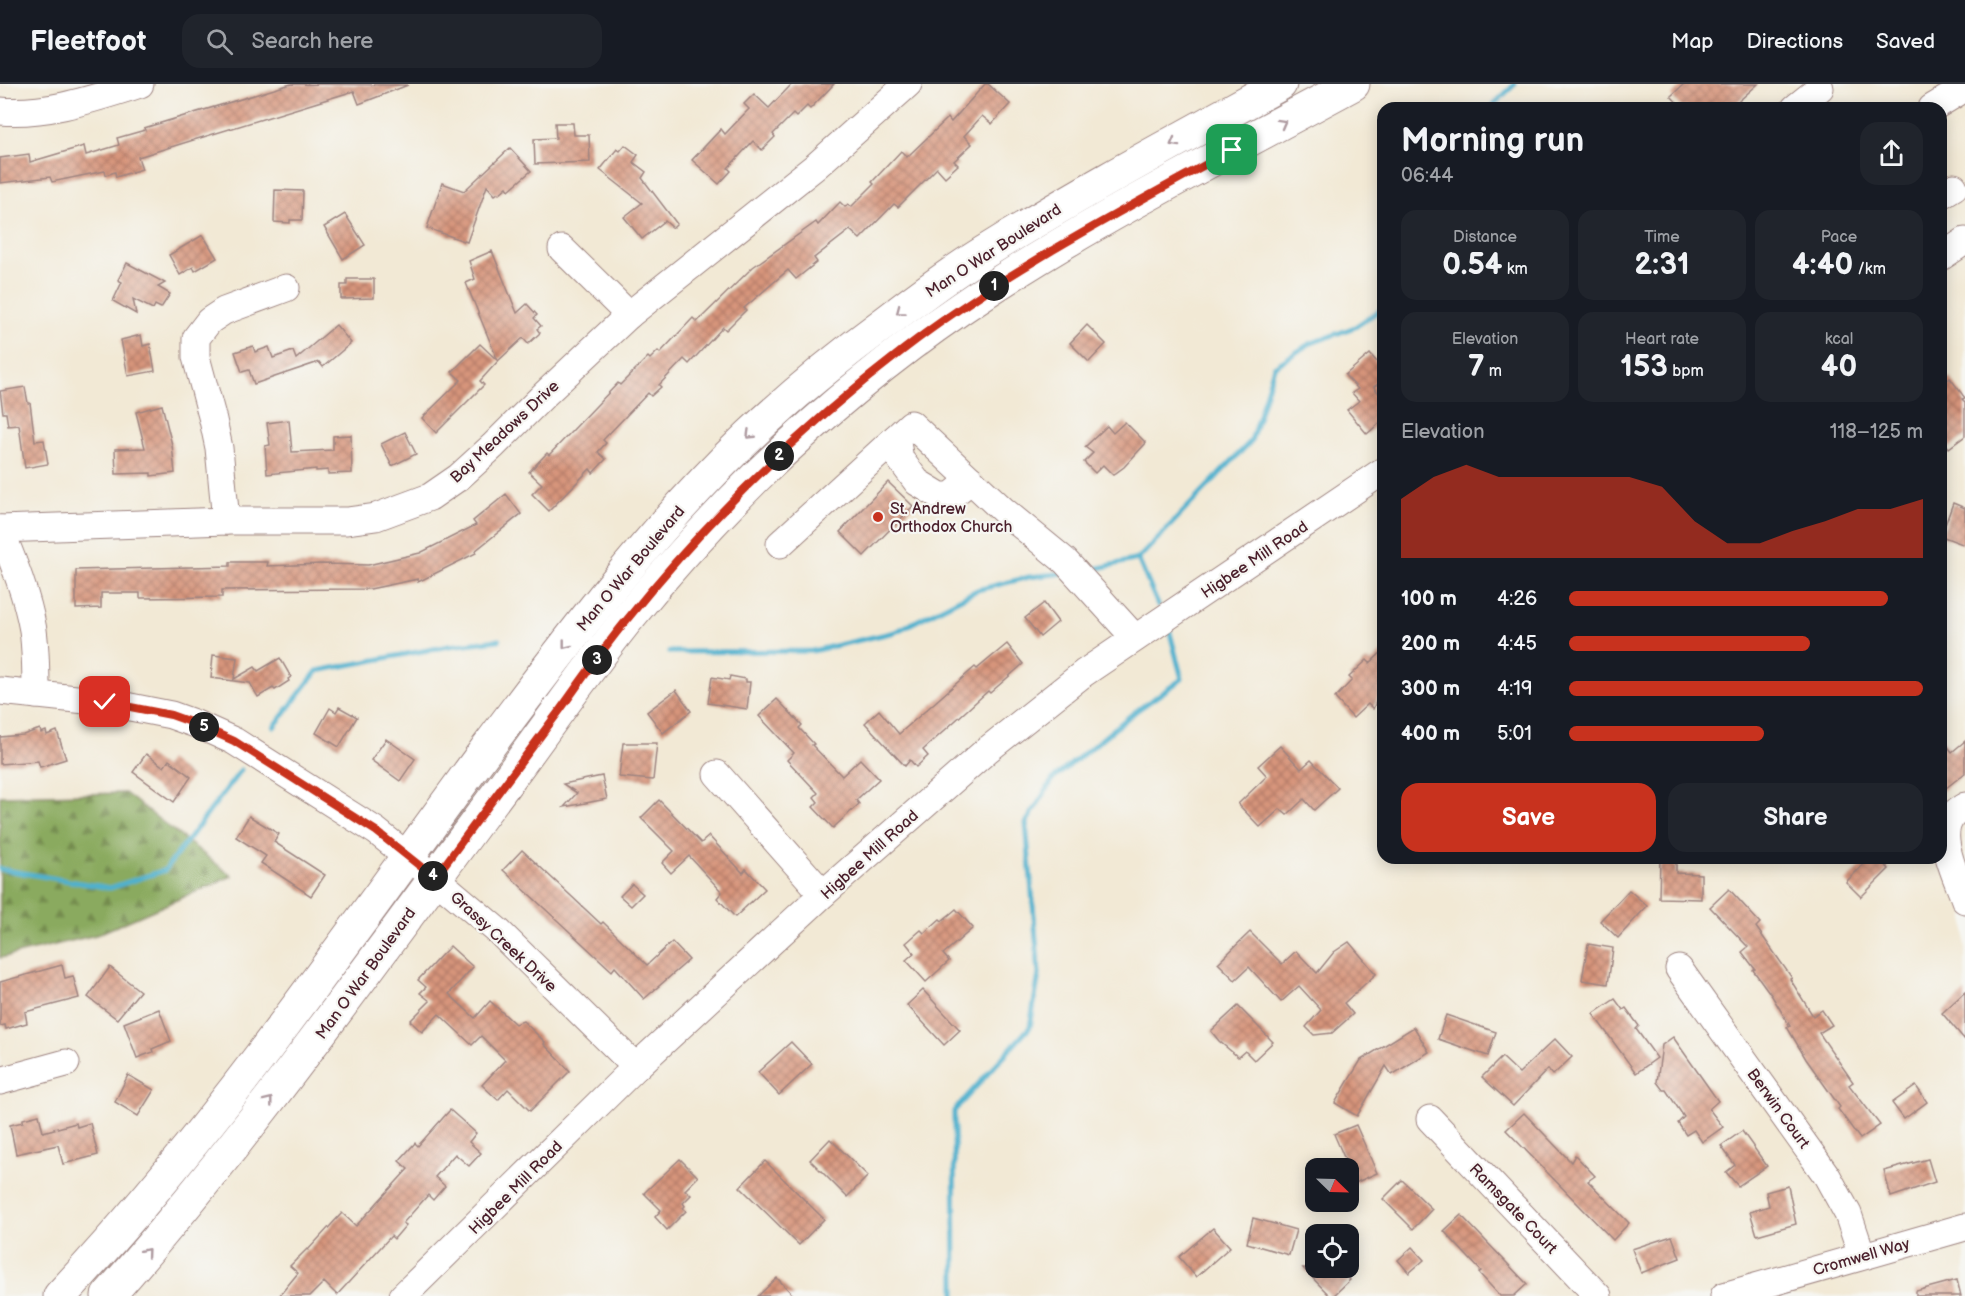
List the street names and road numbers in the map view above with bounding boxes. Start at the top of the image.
street label: Man O War Boulevard [922,200,1065,302]
street label: Bay Meadows Drive [447,377,564,487]
street label: Man O War Boulevard [573,502,689,635]
street label: Higbee Mill Road [1198,518,1312,603]
street label: Higbee Mill Road [817,806,923,904]
street label: Grassy Creek Drive [446,888,561,997]
street label: Man O War Boulevard [312,904,420,1043]
street label: Berwin Court [1742,1065,1813,1153]
street label: Higbee Mill Road [465,1137,567,1239]
street label: Ramsgate Court [1465,1160,1561,1258]
street label: Cromwell Way [1811,1234,1913,1280]

